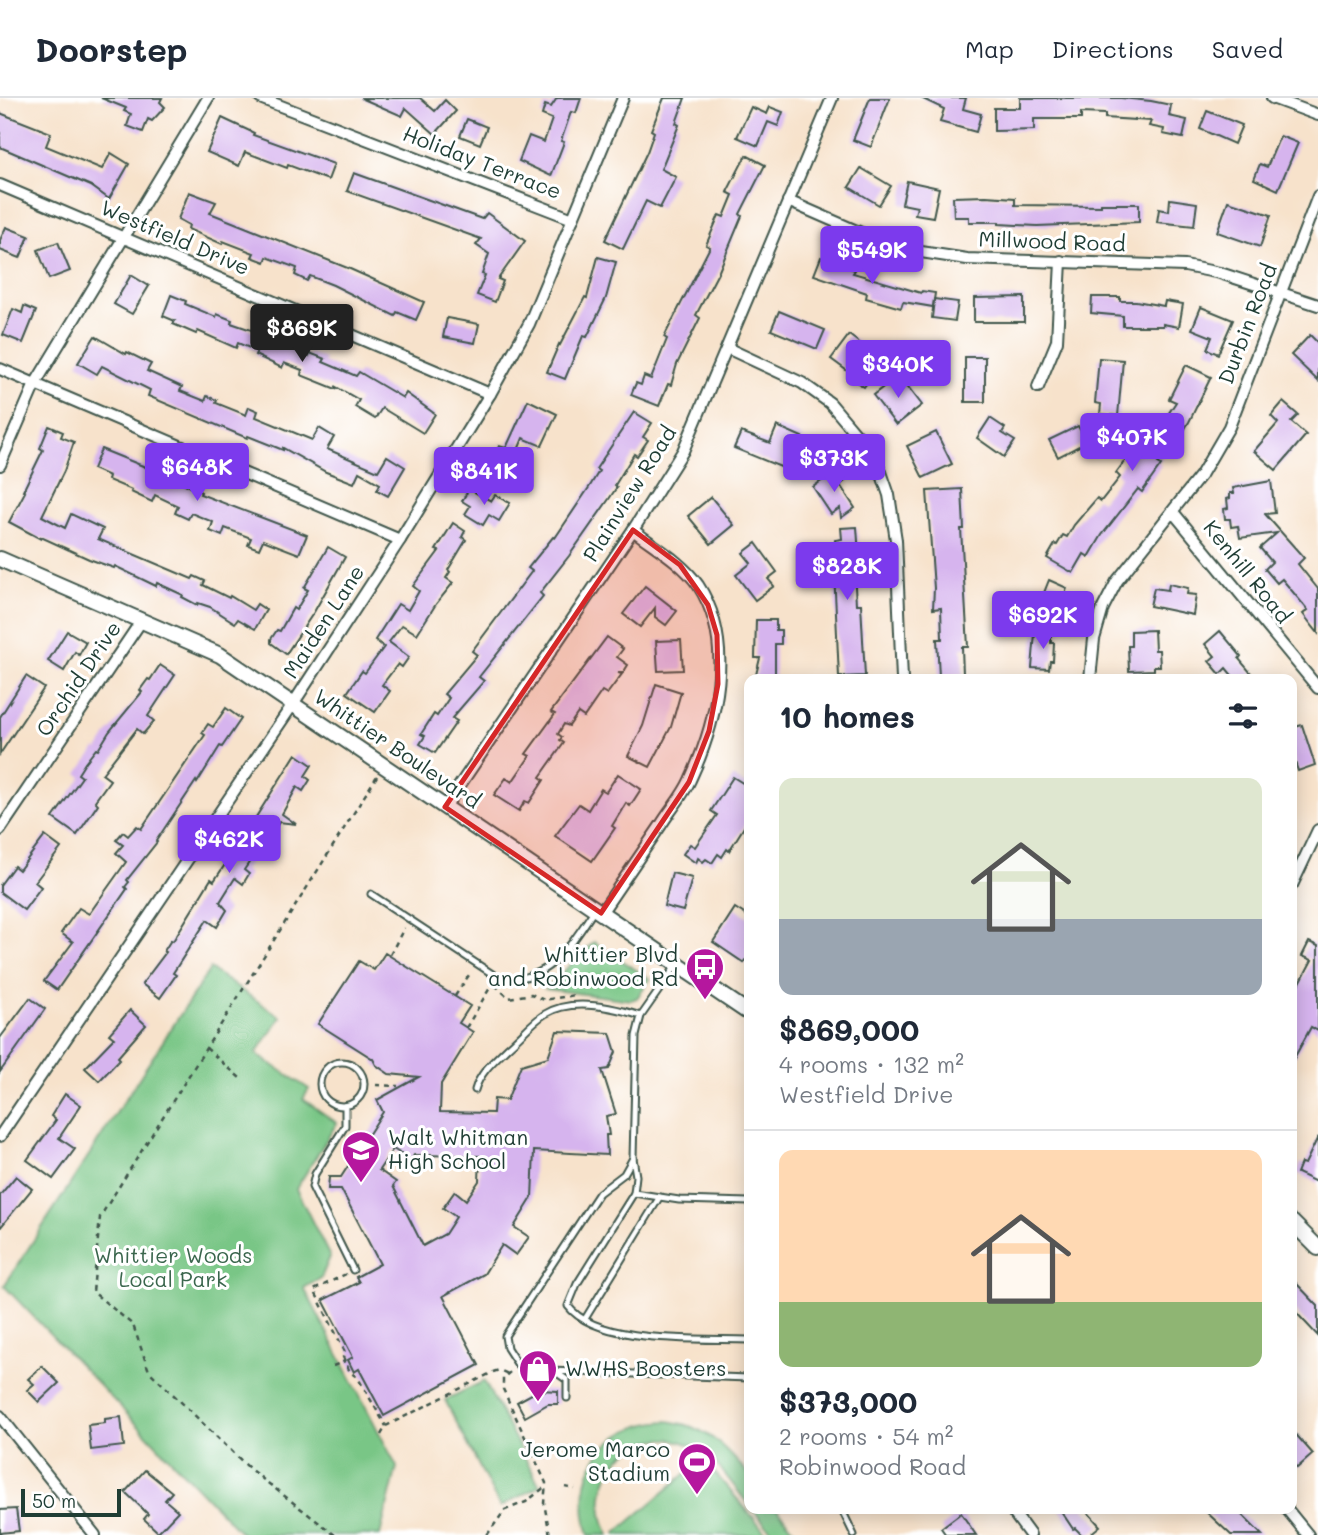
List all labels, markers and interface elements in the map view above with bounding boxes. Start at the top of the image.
text: Doorstep [35,27,188,70]
text: Map [965,33,1014,64]
text: Directions [1052,33,1174,64]
text: Saved [1212,33,1283,64]
street label: Holiday Terrace [400,119,566,204]
street label: Westfield Drive [97,193,254,280]
street label: Millwood Road [978,224,1126,257]
pin: $549K [823,226,921,286]
text: $549K [836,234,908,264]
street label: Durbin Road [1211,259,1282,388]
pin: $869K [253,304,351,364]
text: $869K [266,312,338,342]
pin: $340K [849,341,947,400]
text: $340K [862,348,934,378]
pin: $407K [1083,414,1181,473]
street label: Plainview Road [576,420,681,566]
text: $407K [1096,421,1168,451]
pin: $373K [785,434,883,494]
text: $373K [799,442,869,472]
pin: $648K [148,444,246,503]
pin: $841K [435,448,533,507]
text: $648K [161,451,233,481]
text: $841K [450,455,518,485]
street label: Kenhill Road [1198,514,1298,628]
pin: $828K [798,542,896,602]
text: $828K [812,550,882,580]
street label: Maiden Lane [276,559,369,683]
pin: $692K [994,592,1092,651]
text: $692K [1008,599,1078,629]
street label: Orchid Drive [29,615,126,741]
street label: Whittier Boulevard [309,682,486,814]
text: 10 homes [779,696,915,736]
icon: filters [1224,697,1262,735]
pin: $462K [180,816,278,875]
text: $462K [194,823,264,853]
icon: home [958,824,1084,950]
place label: Whittier Blvd and Robinwood Rd [488,940,678,991]
bus stop icon: Whittier Blvd and Robinwood Rd [684,946,726,1001]
text: $869,000 [779,1009,919,1049]
text: 4 rooms · 132 m² [779,1049,964,1079]
text: Westfield Drive [779,1079,953,1109]
place label: Walt Whitman High School [388,1123,528,1174]
school or university icon: Walt Whitman High School [340,1129,382,1184]
icon: home [958,1196,1084,1322]
park label: Whittier Woods Local Park [94,1241,252,1292]
shop icon: WWHS Boosters [517,1348,559,1403]
place label: WWHS Boosters [565,1354,727,1381]
text: $373,000 [779,1381,917,1421]
text: 2 rooms · 54 m² [779,1421,954,1451]
place label: Jerome Marco Stadium [521,1435,670,1486]
sports icon: Jerome Marco Stadium [676,1441,718,1496]
text: Robinwood Road [779,1451,966,1481]
scale bar [21,1486,121,1518]
text: 50 m [32,1488,76,1513]

